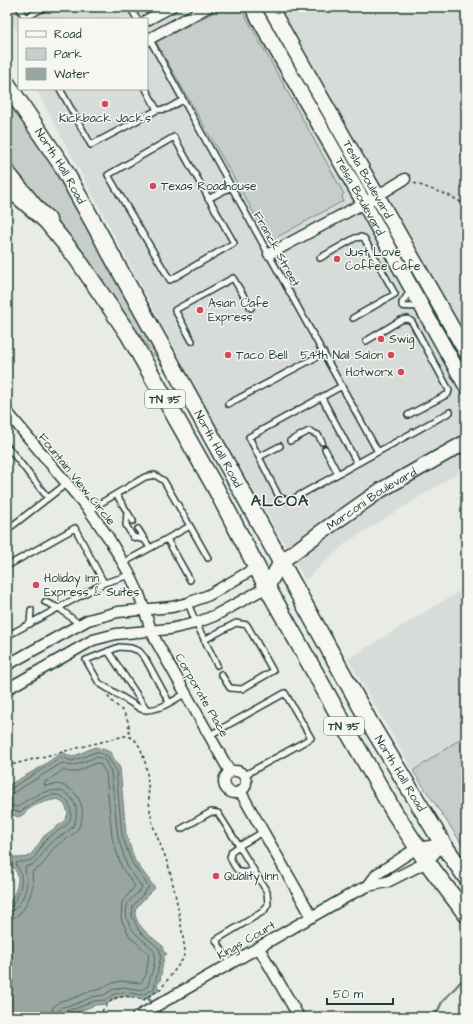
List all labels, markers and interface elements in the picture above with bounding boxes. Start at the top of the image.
legend [18,18,148,90]
text: Road [54,26,82,43]
text: Park [54,46,82,63]
text: Water [54,66,90,83]
marker: Kickback Jack's [100,99,110,109]
place label: Kickback Jack's [59,110,151,127]
street label: North Hall Road [30,125,90,207]
street label: Tesla Boulevard [338,137,396,222]
street label: Telsa Boulevard [331,154,389,239]
place label: Texas Roadhouse [161,178,257,195]
marker: Texas Roadhouse [148,181,158,191]
street label: Franck Street [249,208,304,290]
place label: Just Love Coffee Cafe [345,244,421,275]
marker: Just Love Coffee Cafe [332,254,342,264]
place label: Asian Cafe Express [208,295,269,326]
marker: Asian Cafe Express [195,305,205,315]
place label: Swig [389,331,414,349]
marker: Swig [376,334,386,344]
place label: Taco Bell [236,347,288,364]
place label: 54th Nail Salon [300,347,383,364]
marker: Taco Bell [223,350,233,360]
marker: 54th Nail Salon [386,350,396,360]
place label: Hotworx [345,364,393,381]
marker: Hotworx [396,367,406,377]
road number: TN 35 [145,390,185,408]
street label: North Hall Road [190,407,246,491]
street label: Fountain View Circle [34,430,119,529]
street label: Marconi Boulevard [323,464,420,535]
district label: ALCOA [251,490,309,512]
place label: Holiday Inn Express & Suites [44,570,139,601]
marker: Holiday Inn Express & Suites [31,580,41,590]
street label: Corporate Place [171,650,233,741]
road number: TN 35 [324,717,364,735]
street label: North Hall Road [370,732,429,815]
place label: Quality Inn [224,868,279,886]
marker: Quality Inn [211,871,221,881]
street label: Kings Court [214,917,279,965]
scale bar [327,980,393,1006]
text: 50 m [333,986,364,1003]

